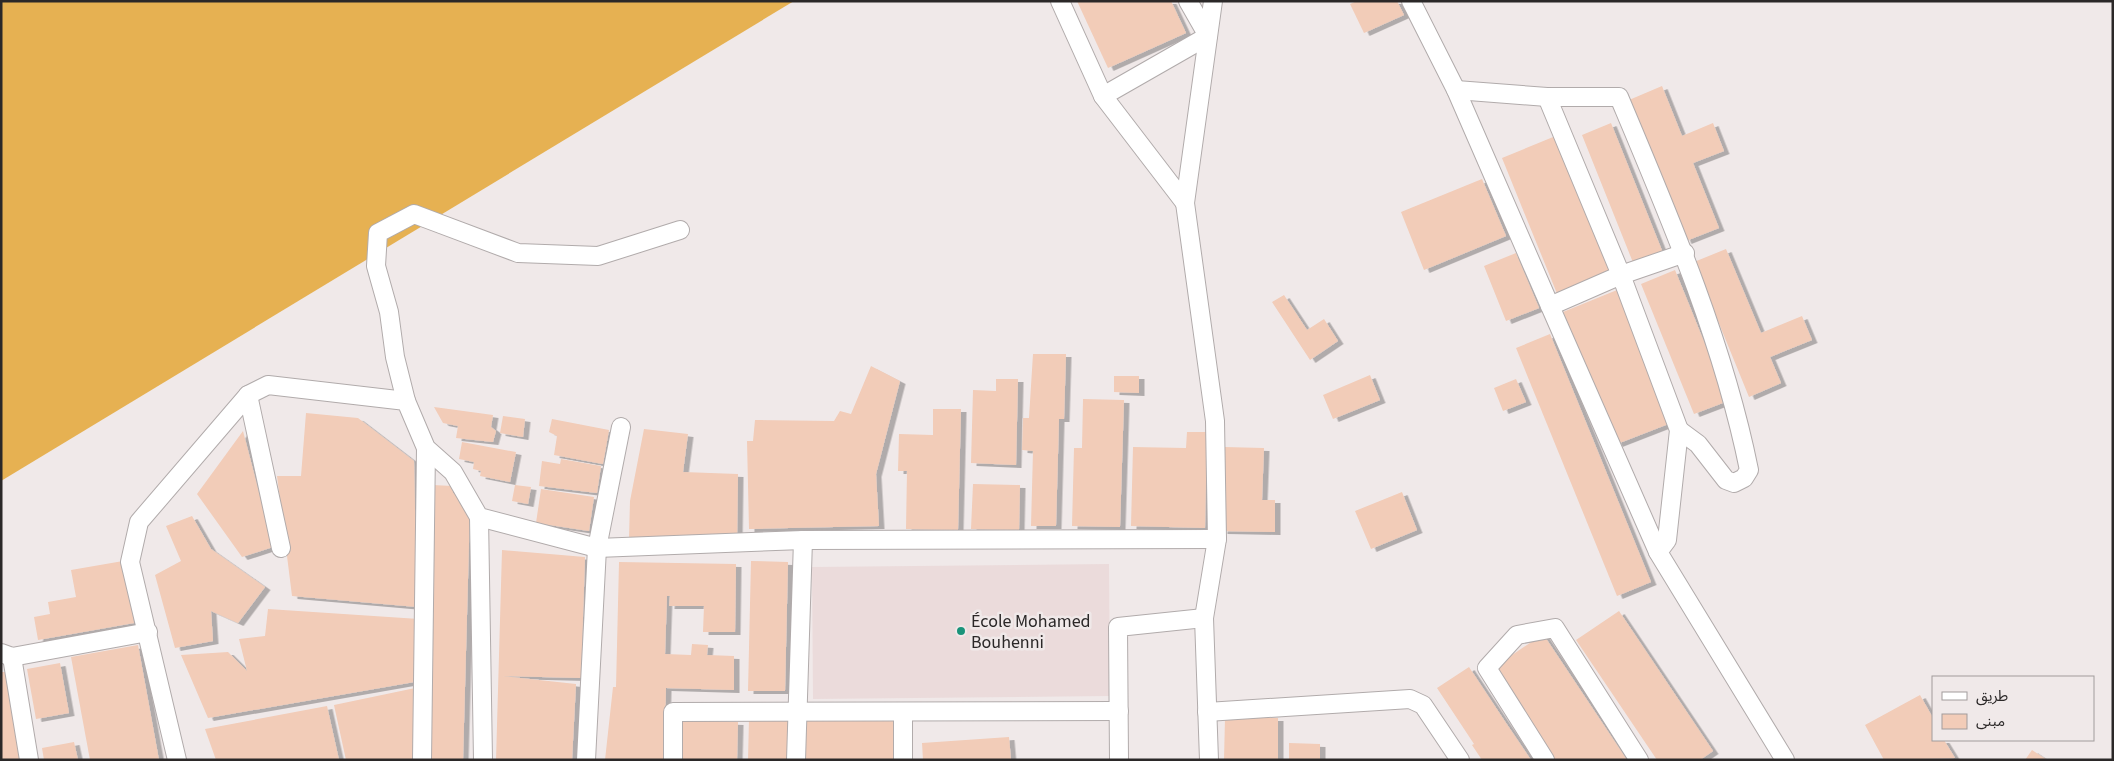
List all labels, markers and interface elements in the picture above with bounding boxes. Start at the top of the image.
place label: École Mohamed Bouhenni [971,609,1091,655]
marker: École Mohamed Bouhenni [955,625,967,637]
legend [1932,676,2094,741]
text: طريق [1976,686,2008,707]
text: مبنى [1976,711,2005,732]

